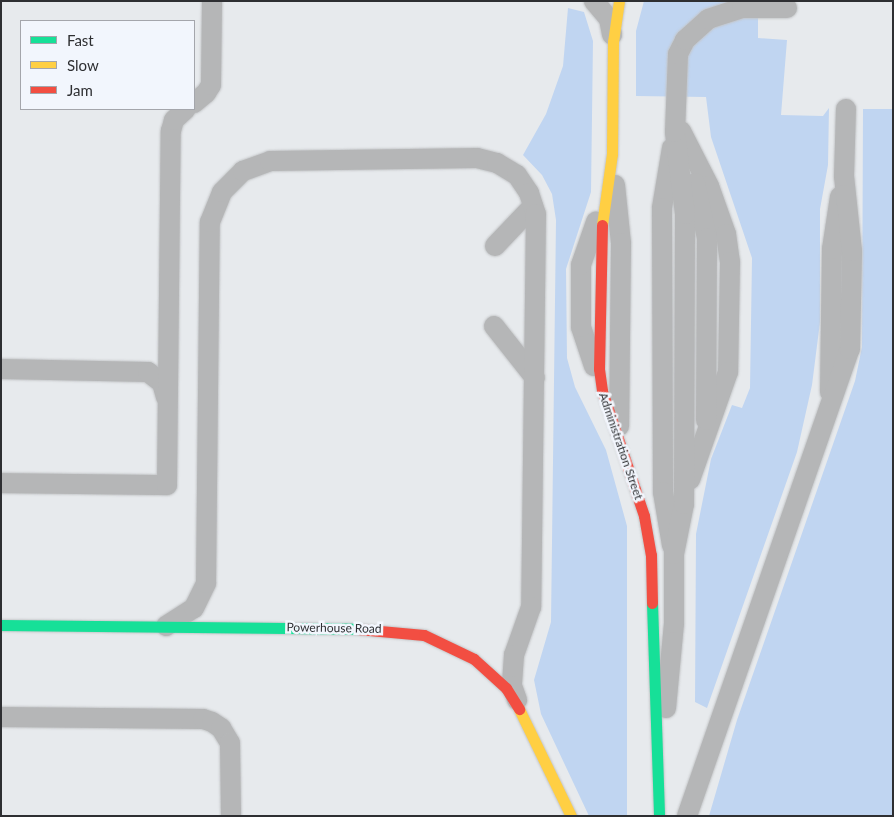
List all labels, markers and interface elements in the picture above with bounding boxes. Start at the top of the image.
legend [20,20,195,110]
text: Fast [67,31,94,49]
text: Slow [67,56,99,74]
text: Jam [67,81,93,99]
street label: Administration Street [596,391,646,501]
street label: Powerhouse Road [286,620,382,636]

